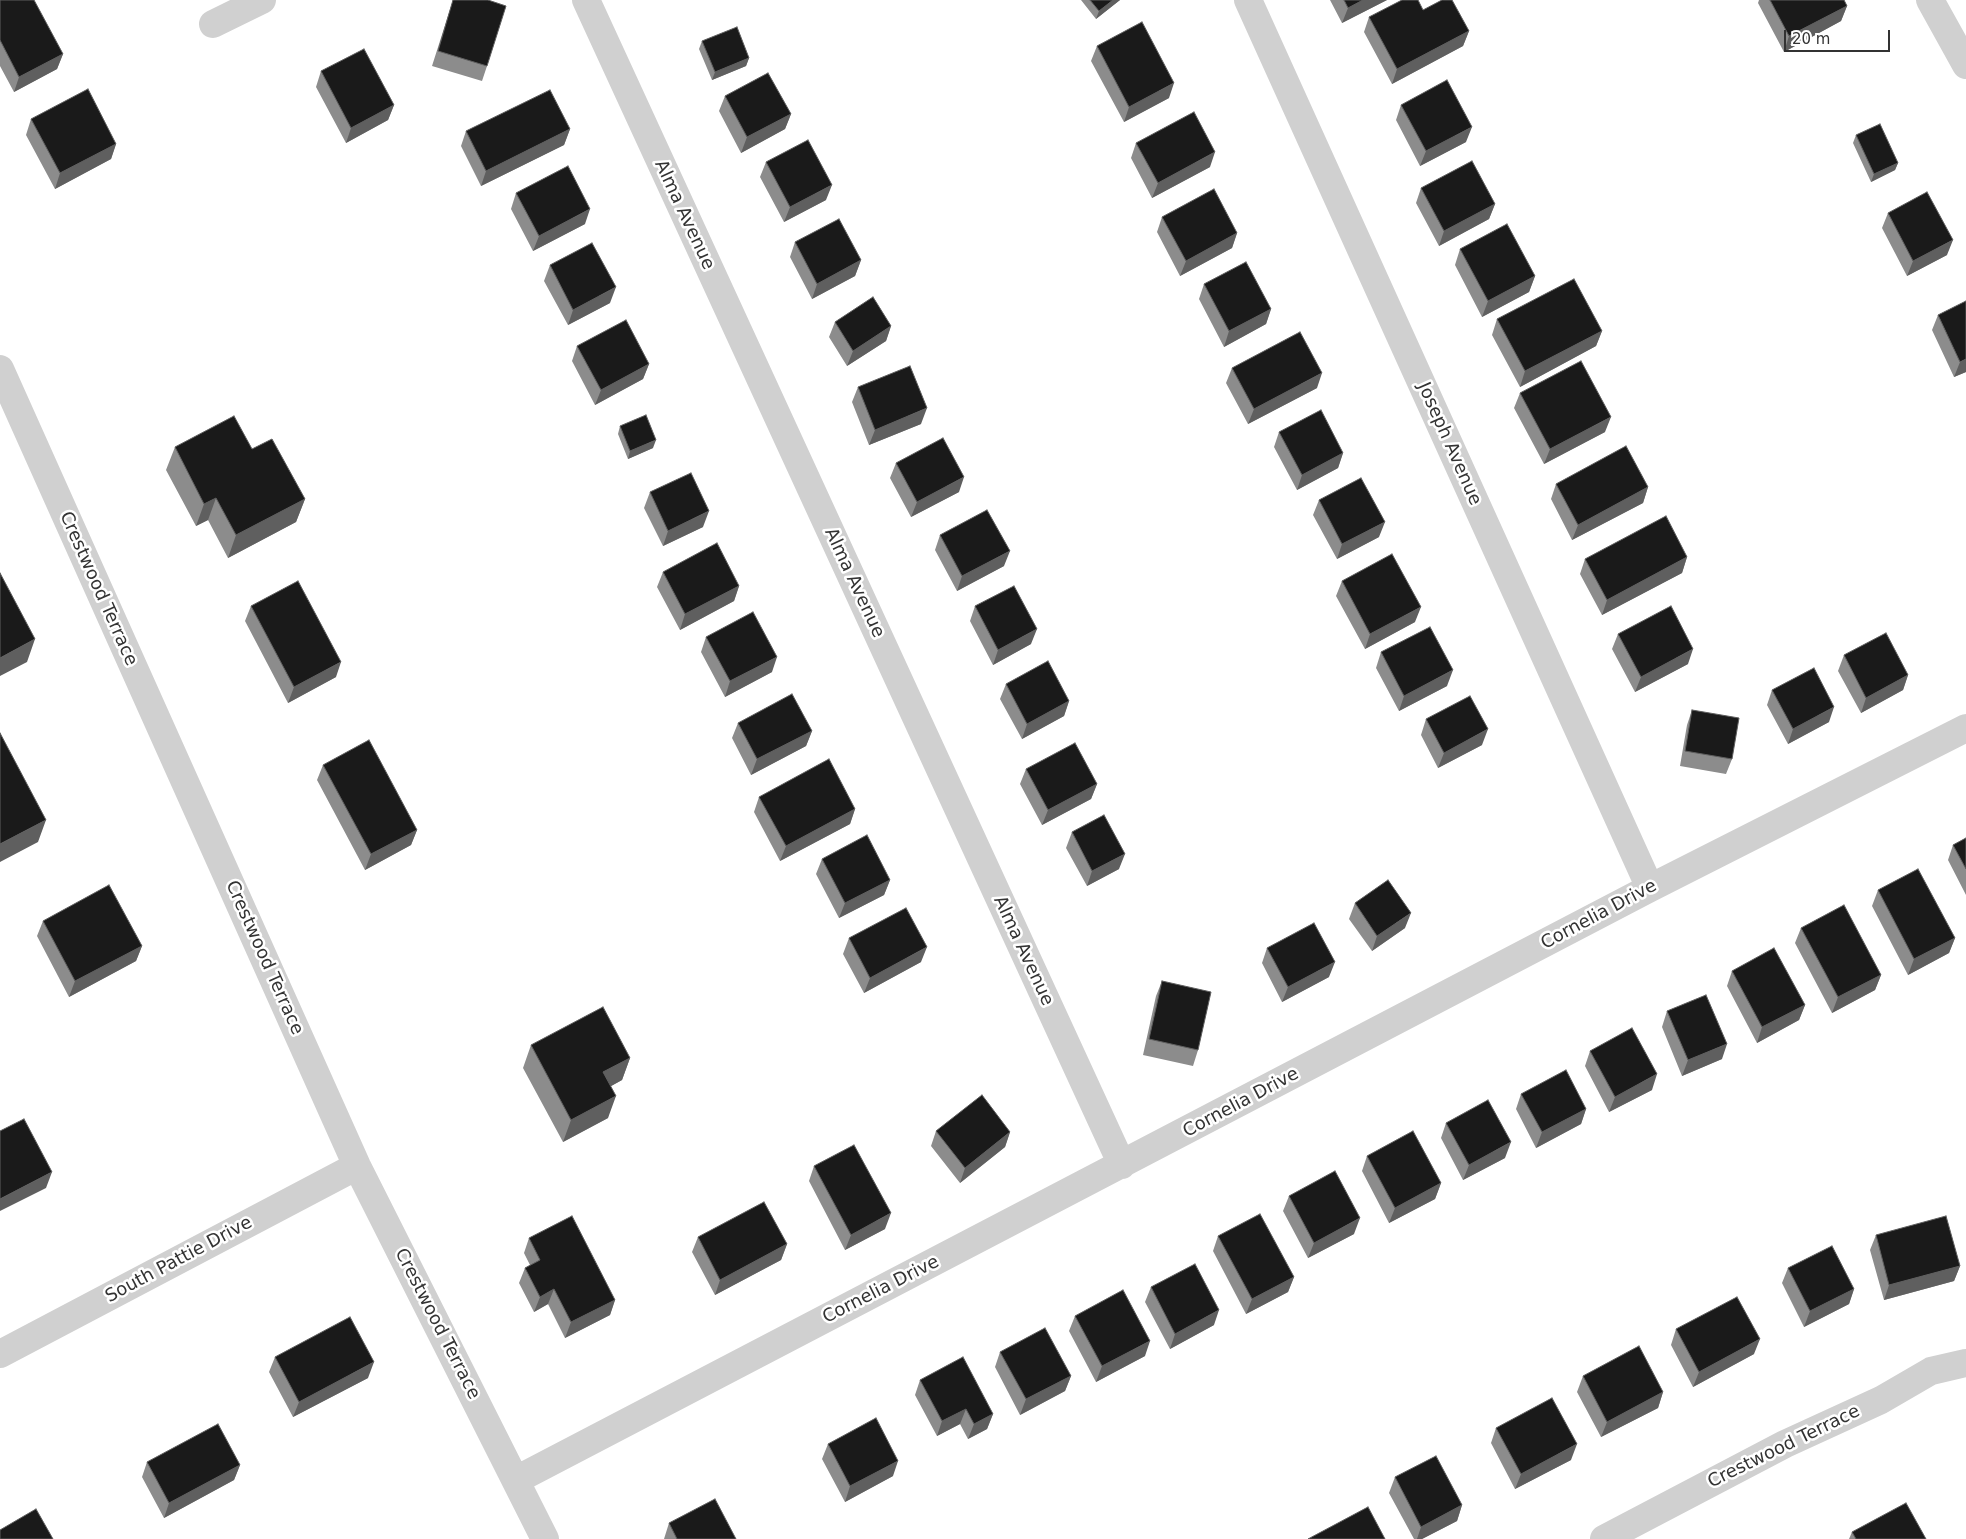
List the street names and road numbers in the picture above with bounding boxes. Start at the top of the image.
street label: Alma Avenue [649,157,719,273]
street label: Joseph Avenue [1412,379,1486,509]
street label: Crestwood Terrace [54,509,142,669]
street label: Alma Avenue [819,525,889,641]
street label: Cornelia Drive [1537,875,1661,955]
street label: Crestwood Terrace [220,878,308,1038]
street label: Alma Avenue [988,893,1058,1009]
street label: Cornelia Drive [1179,1063,1303,1143]
street label: South Pattie Drive [102,1212,256,1308]
street label: Crestwood Terrace [390,1245,484,1403]
street label: Cornelia Drive [819,1251,943,1329]
street label: Crestwood Terrace [1704,1401,1864,1493]

